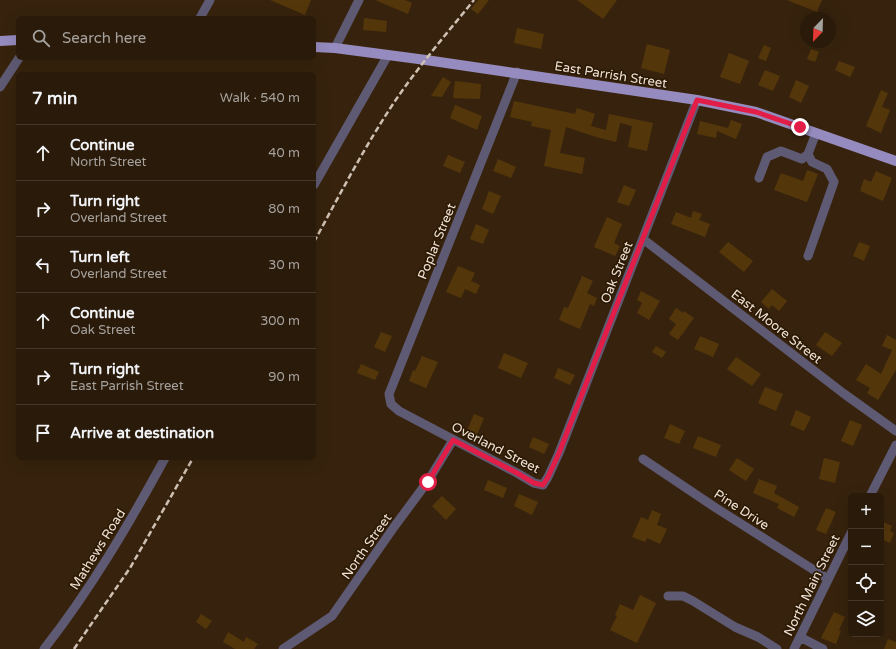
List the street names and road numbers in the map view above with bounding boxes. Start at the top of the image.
street label: East Parrish Street [553,58,668,92]
street label: Poplar Street [414,201,459,282]
street label: Oak Street [597,239,637,306]
street label: East Moore Street [728,286,825,367]
street label: Overland Street [449,419,542,477]
street label: Pine Drive [711,486,772,534]
street label: Mathews Road [67,506,129,593]
street label: North Street [338,511,395,583]
street label: North Main Street [780,532,843,639]

